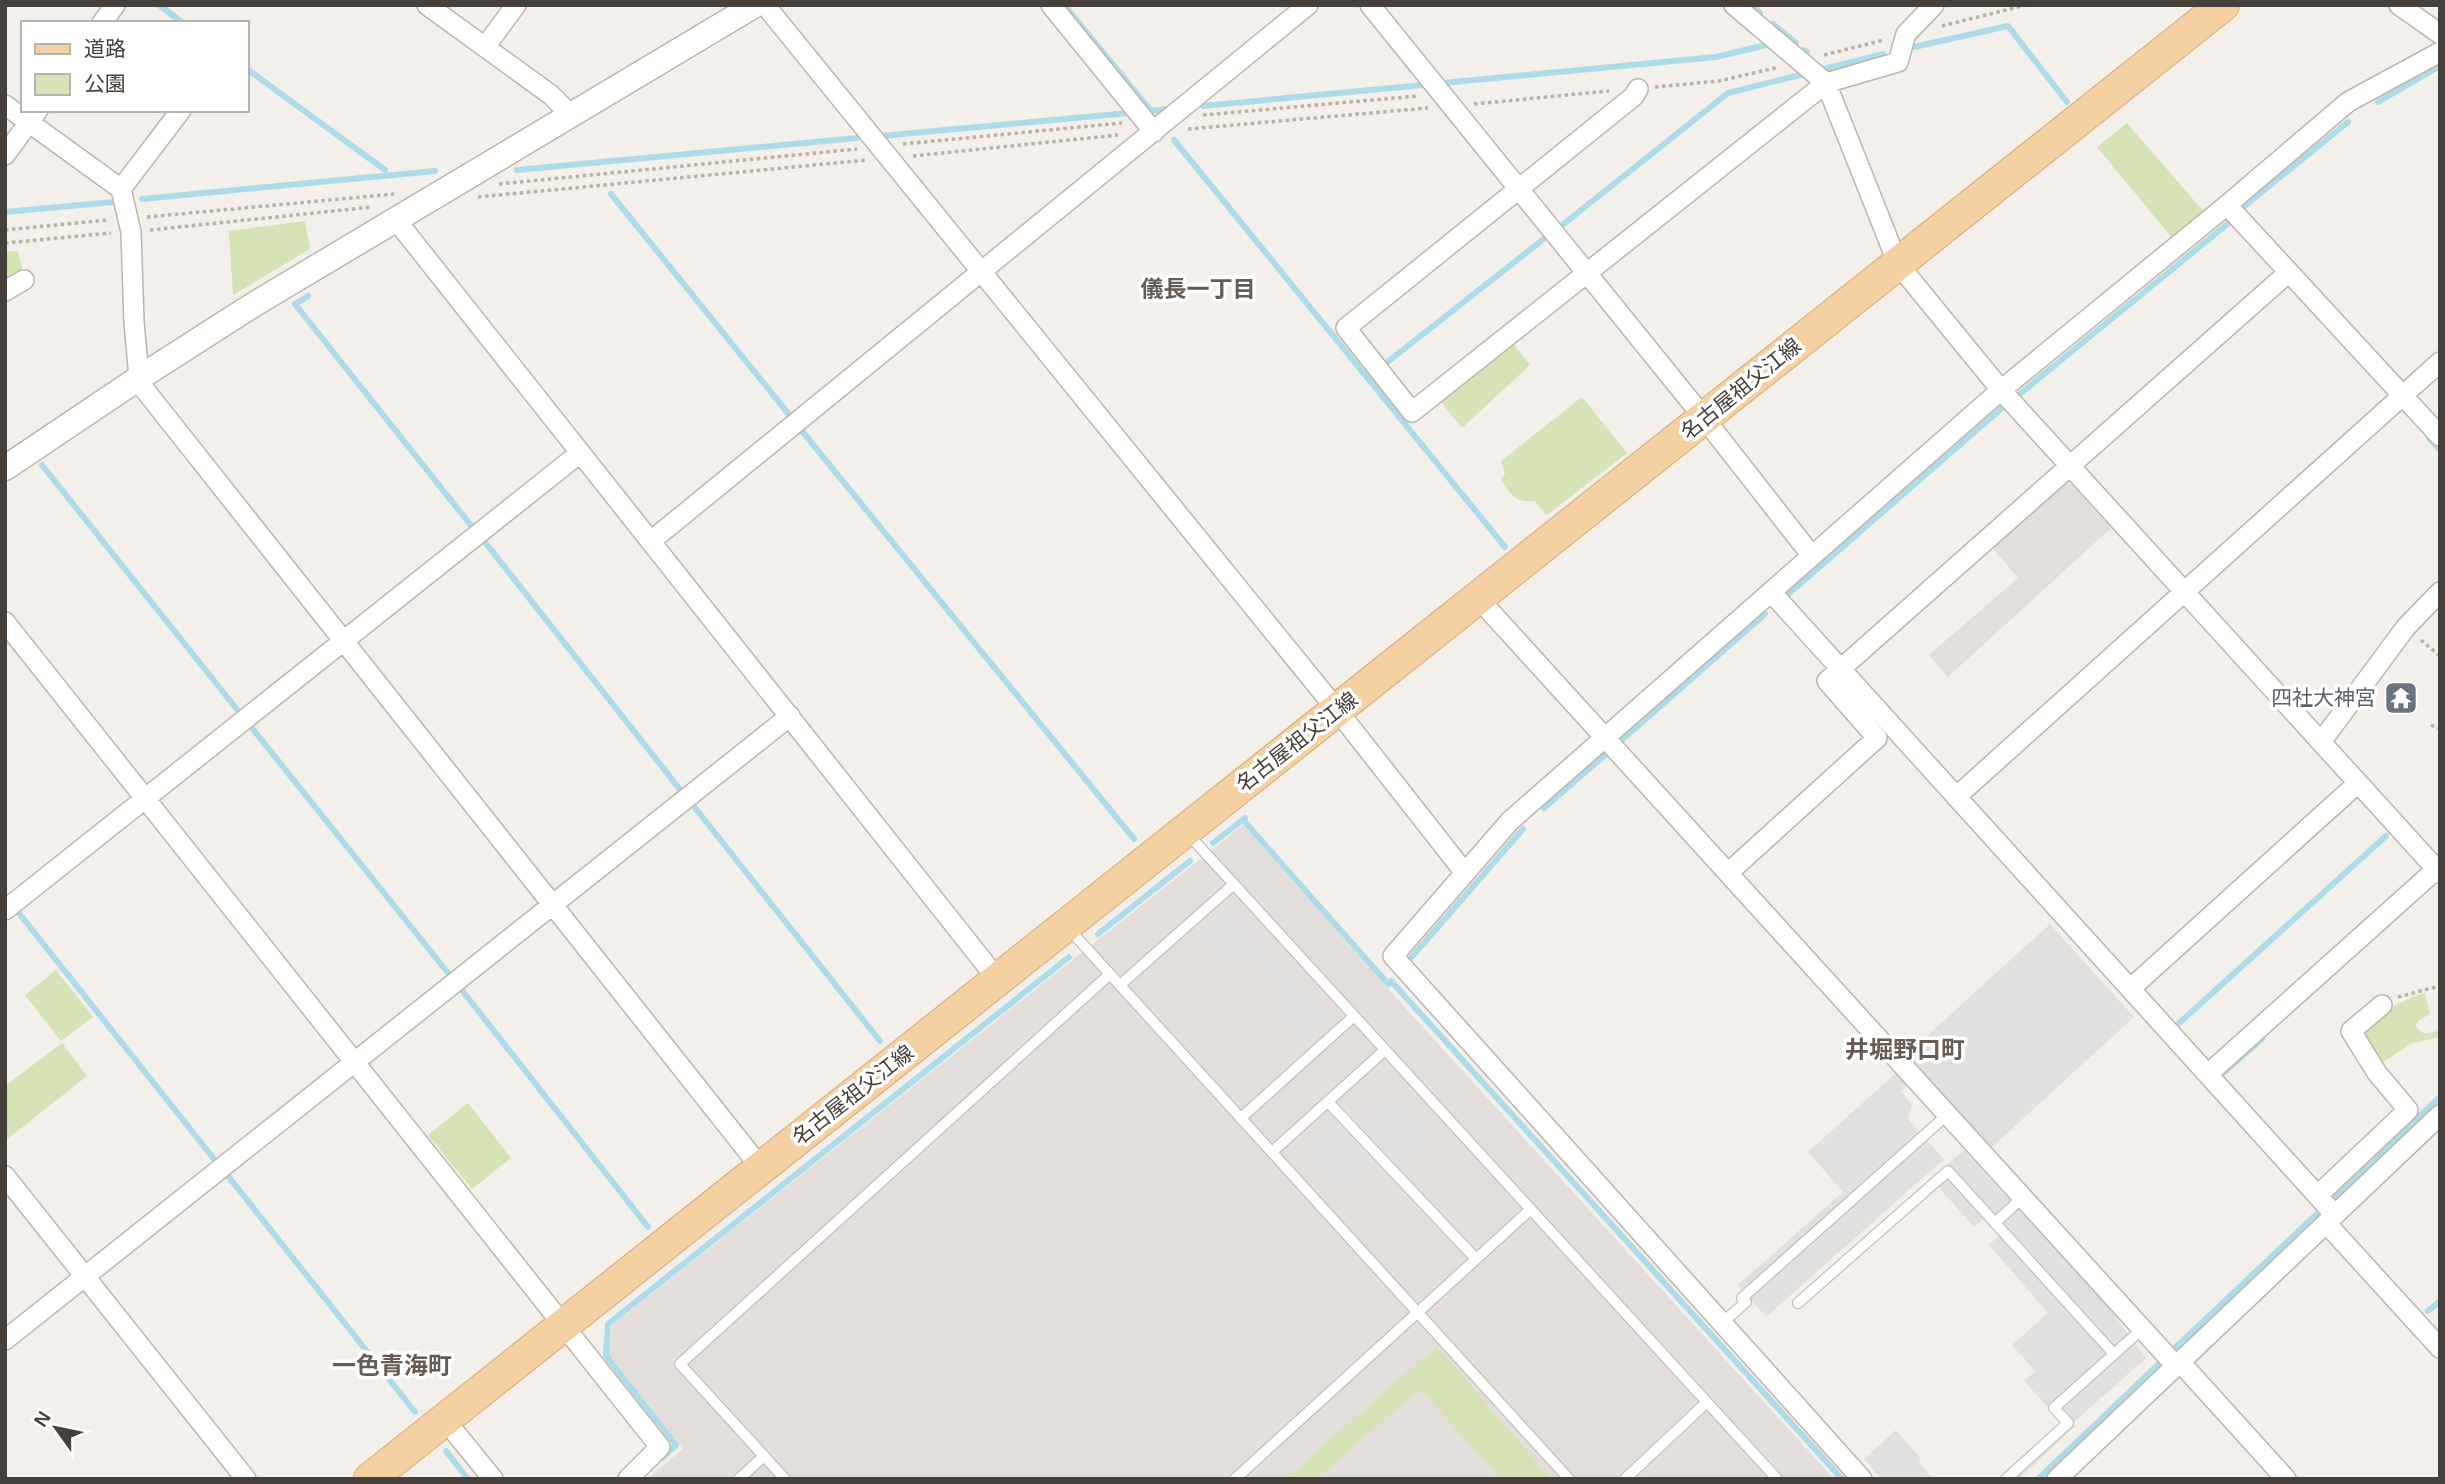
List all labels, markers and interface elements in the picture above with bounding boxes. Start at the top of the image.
legend [21,21,248,112]
text: 道路 [84,37,126,60]
text: 公園 [84,72,126,95]
district label: 儀長一丁目 [1141,276,1256,302]
street label: 名古屋祖父江線 [1676,333,1805,444]
temple icon: 四社大神宮 [2382,679,2420,717]
place label: 四社大神宮 [2271,686,2376,709]
street label: 名古屋祖父江線 [1232,687,1362,796]
district label: 井堀野口町 [1845,1036,1965,1063]
street label: 名古屋祖父江線 [788,1040,918,1149]
district label: 一色青海町 [332,1352,452,1379]
north arrow [21,1393,91,1463]
text: N [30,1408,55,1430]

